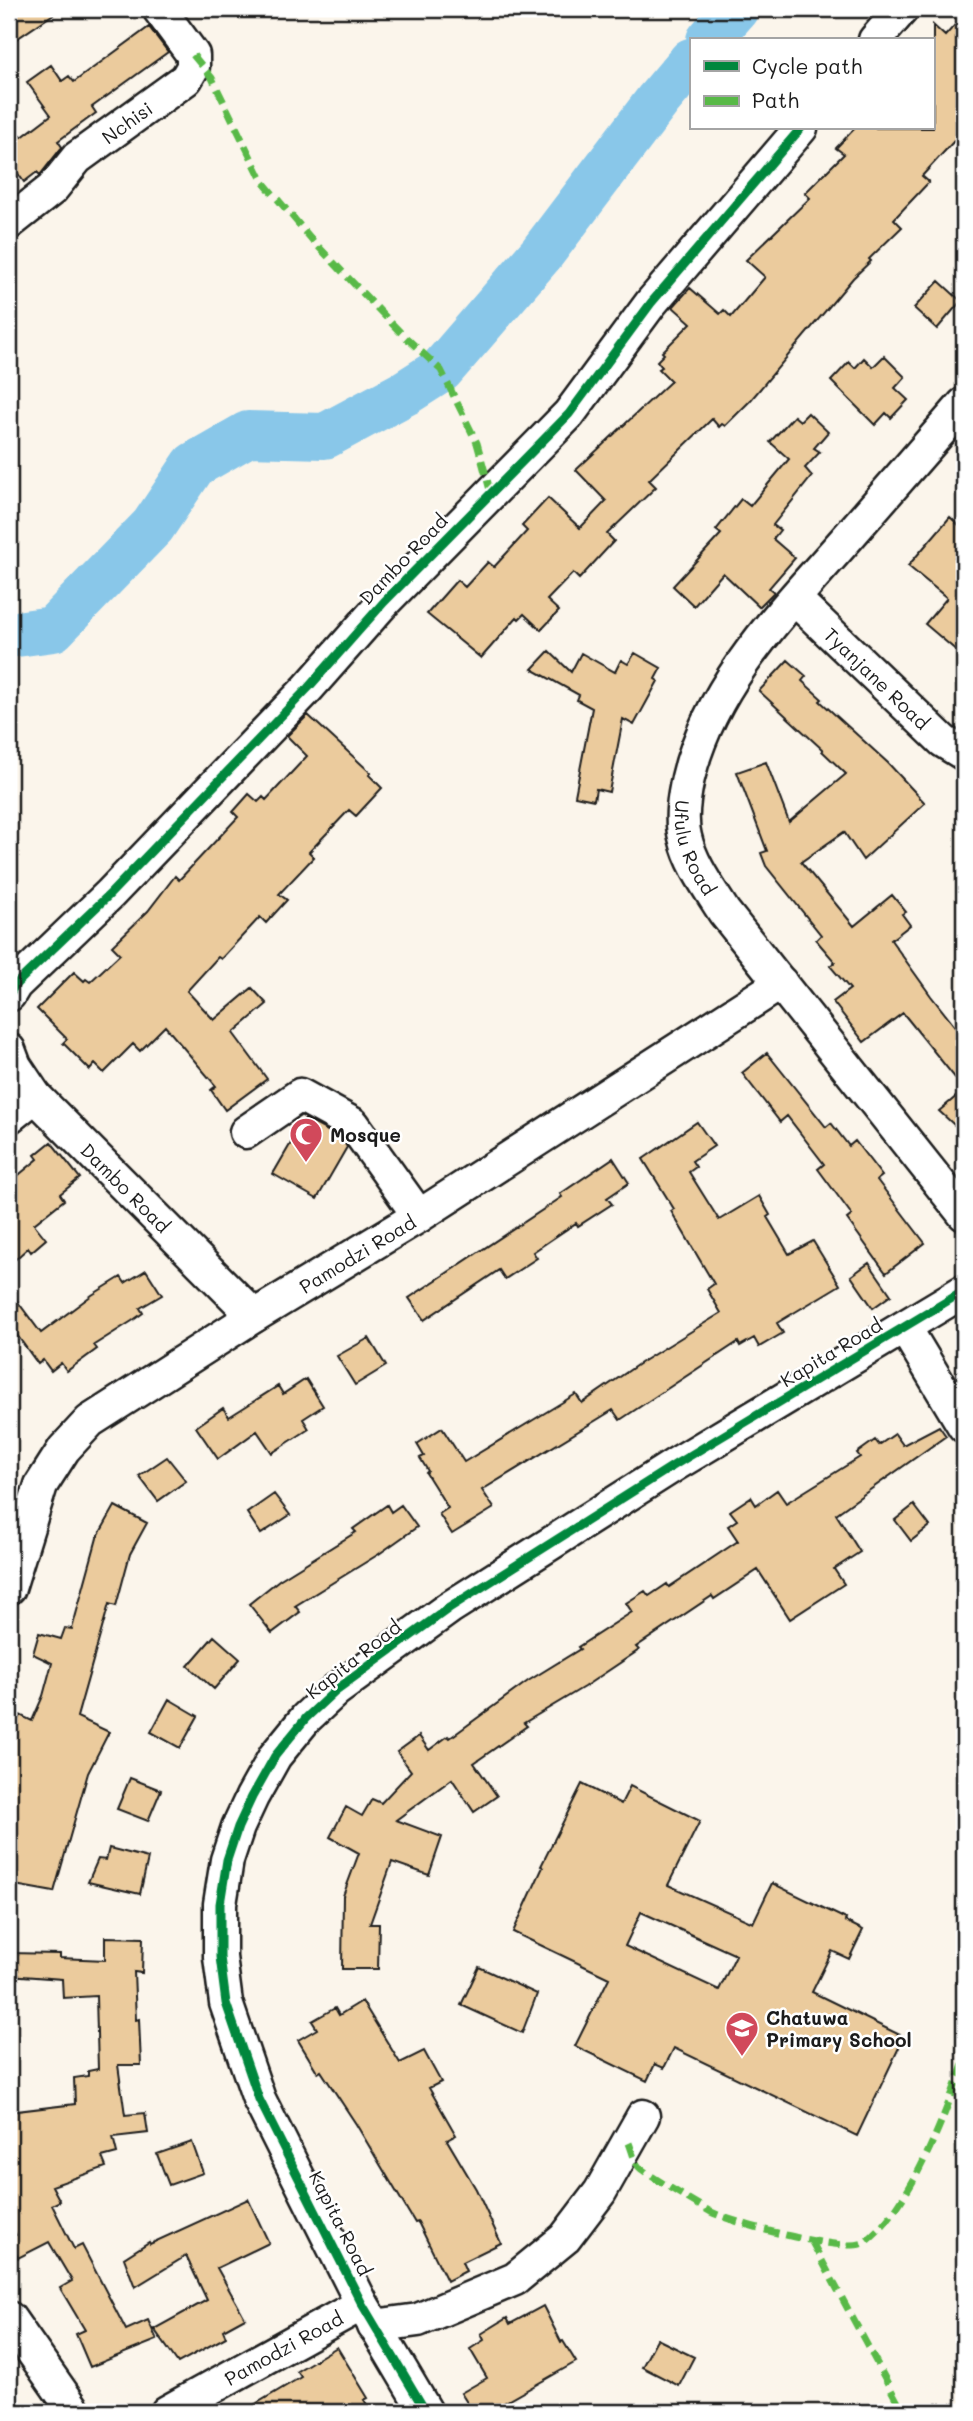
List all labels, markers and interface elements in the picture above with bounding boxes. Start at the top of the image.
legend [690,38,934,130]
text: Cycle path [752,52,862,79]
text: Path [752,86,799,113]
street label: Nchisi [96,95,157,149]
street label: Dambo Road [353,508,453,610]
street label: Tyanjane Road [819,622,935,734]
street label: Ufulu Road [670,799,722,899]
mosque icon: Mosque [287,1115,325,1164]
place label: Mosque [330,1122,401,1147]
street label: Dambo Road [76,1137,176,1238]
street label: Pamodzi Road [294,1209,420,1298]
street label: Kapita Road [775,1312,887,1392]
street label: Kapita Road [300,1614,406,1704]
place label: Chatuwa Primary School [766,2005,912,2052]
school or university icon: Chatuwa Primary School [723,2009,761,2058]
street label: Kapita Road [304,2166,378,2280]
street label: Pamodzi Road [220,2305,347,2390]

